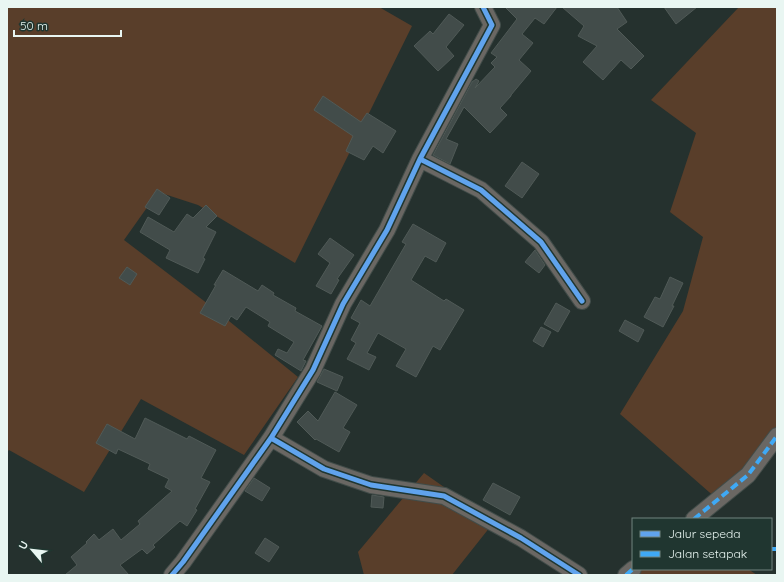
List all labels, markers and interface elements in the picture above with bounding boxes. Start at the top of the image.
scale bar [14,12,121,38]
text: 50 m [20,18,48,33]
legend [632,518,772,570]
text: Jalur sepeda [668,526,741,541]
north arrow [12,530,52,570]
text: U [15,539,31,552]
text: Jalan setapak [668,546,747,561]

